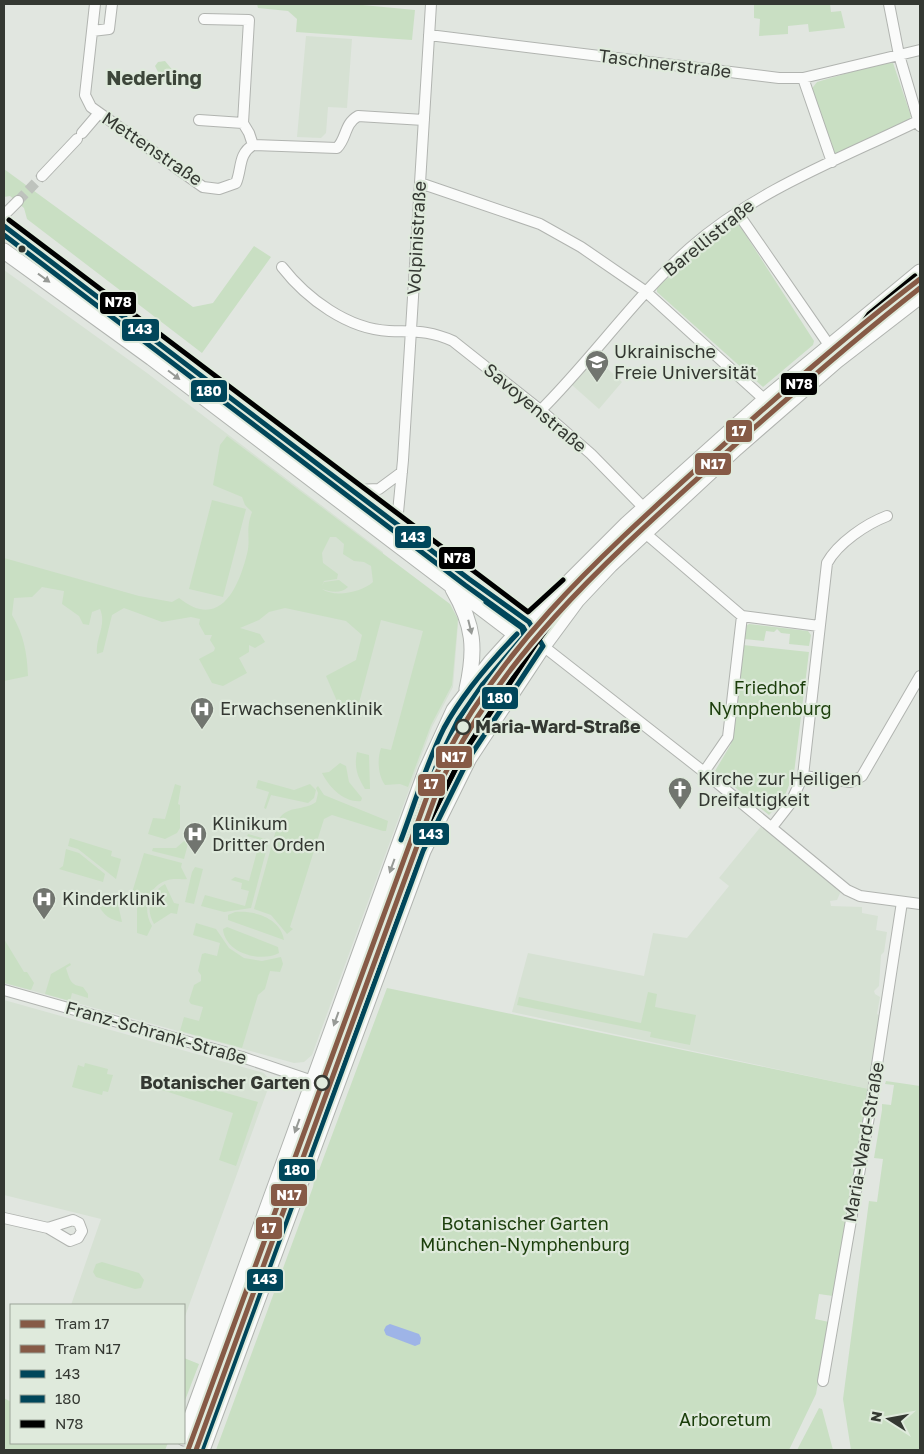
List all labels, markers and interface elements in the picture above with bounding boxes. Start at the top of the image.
street label: Taschnerstraße [598,44,733,82]
district label: Nederling [106,65,202,89]
street label: Mettenstraße [98,107,207,190]
street label: Volpinistraße [402,180,430,295]
street label: Barellistraße [659,194,758,281]
unlabelled marker [17,244,27,254]
one-way arrow [37,273,50,284]
line badge: N78 [99,291,137,315]
text: N78 [104,293,132,310]
line badge: 143 [121,318,160,342]
text: 143 [128,320,152,337]
place label: Ukrainische Freie Universität [614,340,757,383]
school or university icon: Ukrainische Freie Universität [584,349,610,383]
street label: Savoyenstraße [480,358,591,457]
one-way arrow [167,370,181,380]
line badge: N78 [780,372,818,396]
text: N78 [785,375,813,392]
line badge: 180 [190,379,228,403]
text: 180 [196,382,222,399]
line badge: 17 [725,419,753,443]
text: 17 [732,422,747,439]
line badge: N17 [694,452,732,476]
text: N17 [700,455,726,472]
line badge: 143 [394,525,432,549]
text: 143 [401,528,425,545]
line badge: N78 [438,546,476,570]
text: N78 [443,549,471,566]
one-way arrow [466,620,474,635]
park label: Friedhof Nymphenburg [708,676,832,719]
line badge: 180 [481,686,519,710]
text: 180 [487,689,513,706]
hospital icon: Erwachsenenklinik [189,696,215,730]
place label: Erwachsenenklinik [220,697,383,719]
place label: Maria-Ward-Straße [475,715,641,737]
marker: Maria-Ward-Straße [455,719,471,735]
line badge: N17 [435,745,473,769]
text: N17 [441,748,467,765]
place label: Kirche zur Heiligen Dreifaltigkeit [698,767,862,810]
line badge: 17 [417,773,446,797]
text: 17 [424,775,439,792]
church icon: Kirche zur Heiligen Dreifaltigkeit [667,776,693,810]
place label: Klinikum Dritter Orden [212,812,325,855]
hospital icon: Klinikum Dritter Orden [182,821,208,855]
line badge: 143 [412,822,450,846]
text: 143 [419,825,443,842]
one-way arrow [388,859,395,874]
hospital icon: Kinderklinik [31,886,57,920]
place label: Kinderklinik [62,887,166,909]
street label: Franz-Schrank-Straße [63,996,249,1068]
one-way arrow [332,1012,340,1027]
street label: Maria-Ward-Straße [838,1060,888,1224]
place label: Botanischer Garten [140,1071,310,1093]
marker: Botanischer Garten [314,1075,330,1091]
one-way arrow [293,1119,301,1134]
line badge: 180 [278,1158,316,1182]
text: 180 [284,1161,310,1178]
line badge: N17 [270,1183,308,1207]
text: N17 [276,1186,302,1203]
park label: Botanischer Garten München-Nymphenburg [420,1212,630,1255]
line badge: 17 [255,1216,283,1240]
text: 17 [262,1219,277,1236]
line badge: 143 [246,1268,284,1292]
text: 143 [253,1270,277,1287]
legend [10,1304,185,1444]
text: Tram 17 [55,1314,109,1332]
text: Tram N17 [55,1339,121,1357]
text: 143 [55,1364,80,1382]
text: 180 [55,1389,81,1407]
north arrow [864,1394,914,1444]
park label: Arboretum [679,1408,771,1430]
text: N [866,1410,885,1423]
text: N78 [55,1414,84,1432]

